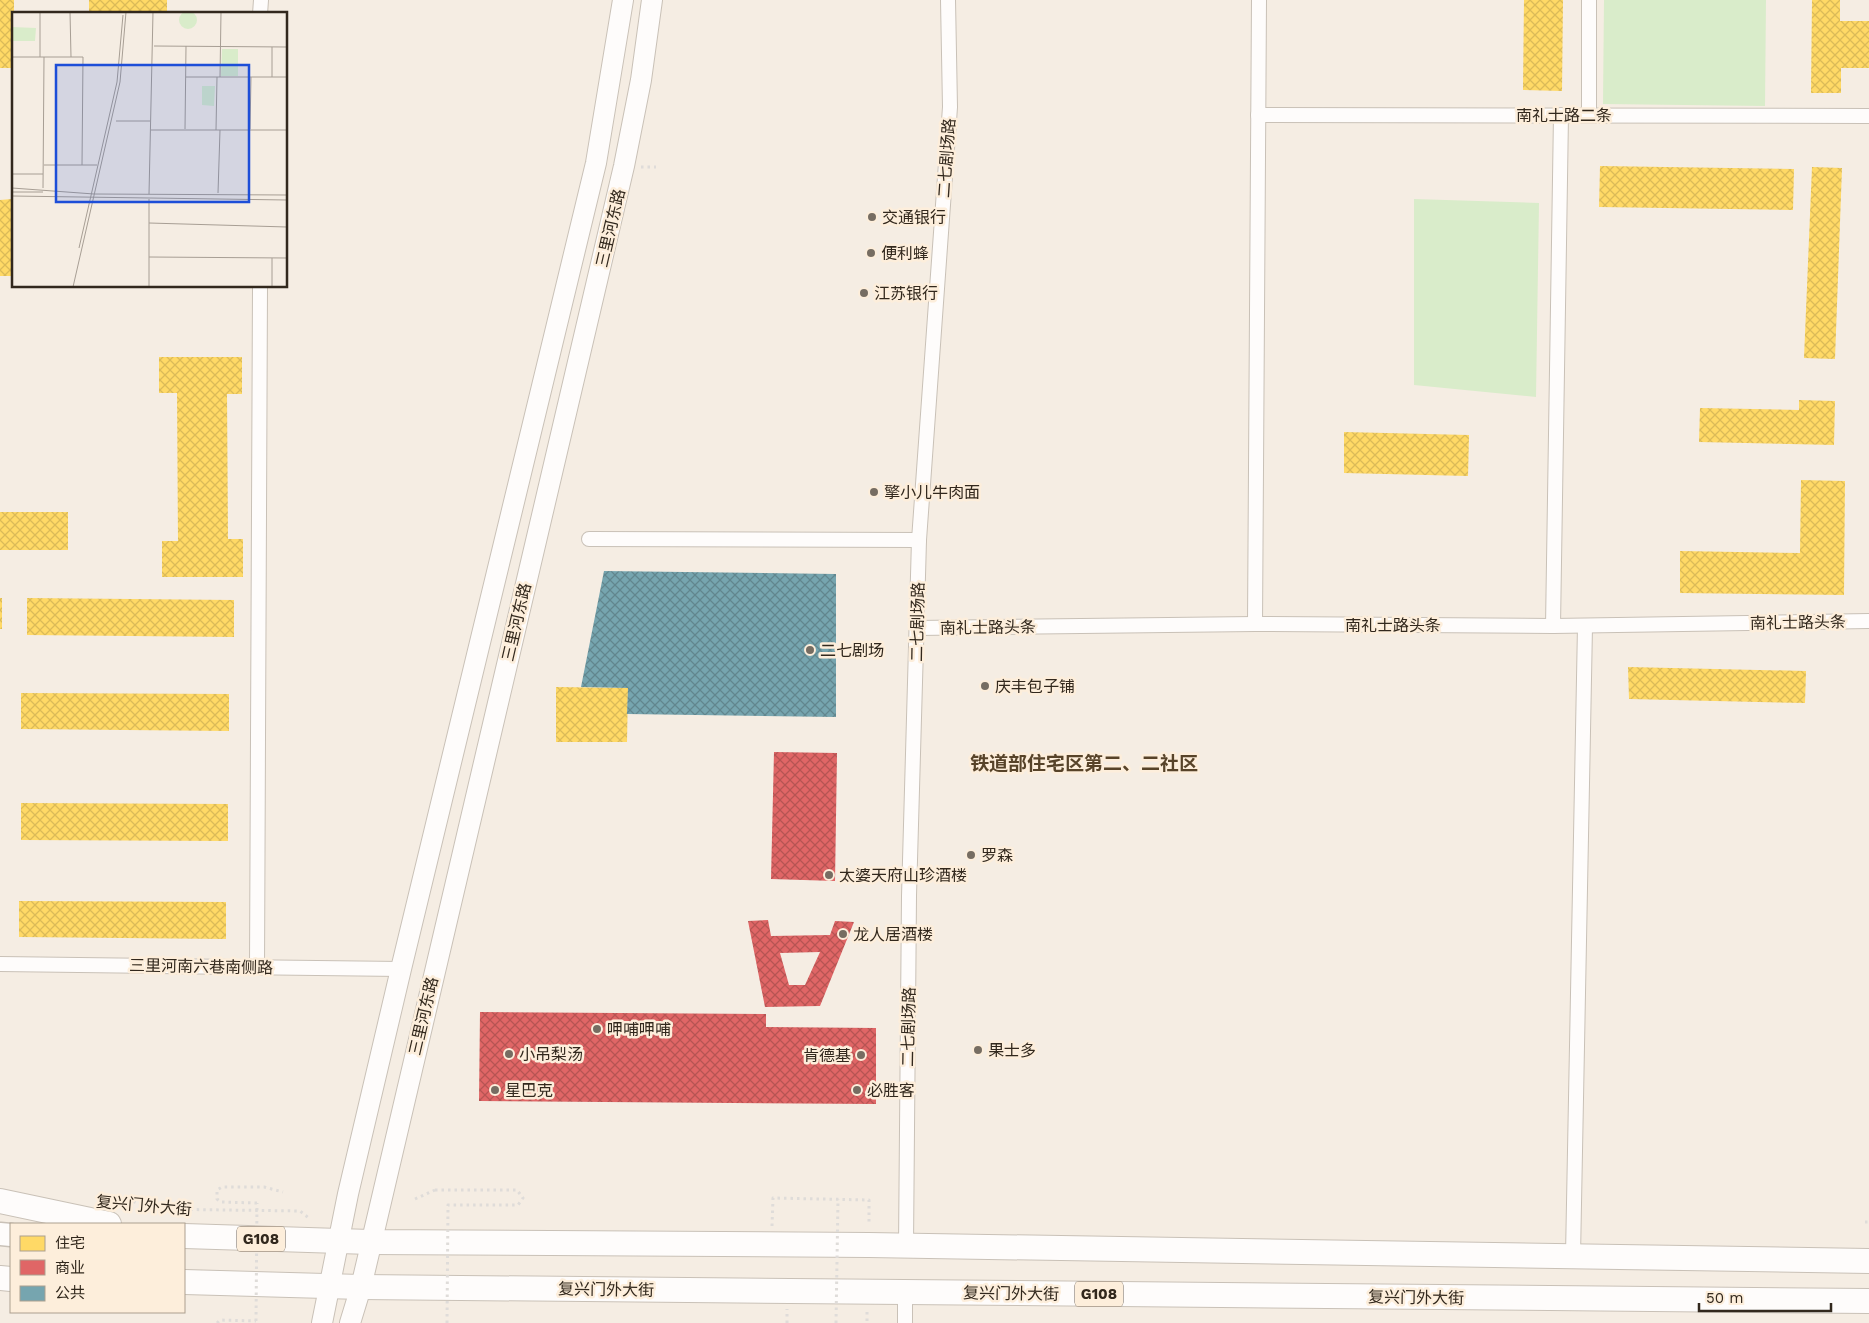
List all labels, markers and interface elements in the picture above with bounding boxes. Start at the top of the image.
inset map [12,12,288,288]
street label: 南礼士路二条 [1516,106,1612,125]
street label: 二七剧场路 [934,117,959,199]
street label: 三里河东路 [592,187,629,269]
place label: 交通银行 [882,208,946,227]
marker: 交通银行 [866,211,878,223]
place label: 便利蜂 [881,244,929,263]
marker: 便利蜂 [865,247,877,259]
place label: 江苏银行 [874,284,938,303]
marker: 江苏银行 [858,287,870,299]
place label: 擎小儿牛肉面 [884,483,980,502]
marker: 擎小儿牛肉面 [868,486,880,498]
street label: 三里河东路 [498,581,535,663]
street label: 二七剧场路 [907,582,928,662]
street label: 南礼士路头条 [1750,612,1846,633]
street label: 南礼士路头条 [1345,616,1441,635]
street label: 南礼士路头条 [940,617,1036,638]
place label: 二七剧场 [820,641,884,660]
marker: 二七剧场 [804,644,816,656]
place label: 庆丰包子铺 [995,677,1075,696]
marker: 庆丰包子铺 [979,680,991,692]
district label: 铁道部住宅区第二、二社区 [970,752,1198,775]
place label: 罗森 [981,846,1013,865]
marker: 罗森 [965,849,977,861]
place label: 太婆天府山珍酒楼 [839,866,967,885]
marker: 太婆天府山珍酒楼 [823,869,835,881]
place label: 龙人居酒楼 [853,925,933,944]
marker: 龙人居酒楼 [837,928,849,940]
street label: 三里河南六巷南侧路 [129,956,273,977]
street label: 三里河东路 [405,975,442,1057]
street label: 二七剧场路 [898,987,919,1067]
place label: 呷哺呷哺 [607,1020,671,1039]
marker: 呷哺呷哺 [591,1023,603,1035]
place label: 果士多 [988,1041,1036,1060]
marker: 果士多 [972,1044,984,1056]
place label: 小吊梨汤 [519,1045,583,1064]
place label: 肯德基 [803,1046,851,1065]
marker: 小吊梨汤 [503,1048,515,1060]
marker: 肯德基 [855,1049,867,1061]
place label: 星巴克 [505,1081,553,1100]
place label: 必胜客 [867,1081,915,1100]
marker: 星巴克 [489,1084,501,1096]
marker: 必胜客 [851,1084,863,1096]
street label: 复兴门外大街 [95,1192,193,1219]
legend [10,1223,185,1313]
road number: G108 [237,1226,285,1252]
text: 住宅 [55,1234,85,1252]
text: 商业 [55,1259,85,1277]
street label: 复兴门外大街 [558,1279,654,1300]
scale bar [1699,1280,1832,1312]
road number: G108 [1075,1282,1123,1306]
street label: 复兴门外大街 [963,1283,1059,1304]
text: 公共 [55,1284,85,1302]
street label: 复兴门外大街 [1368,1287,1464,1308]
text: 50 m [1706,1289,1743,1307]

